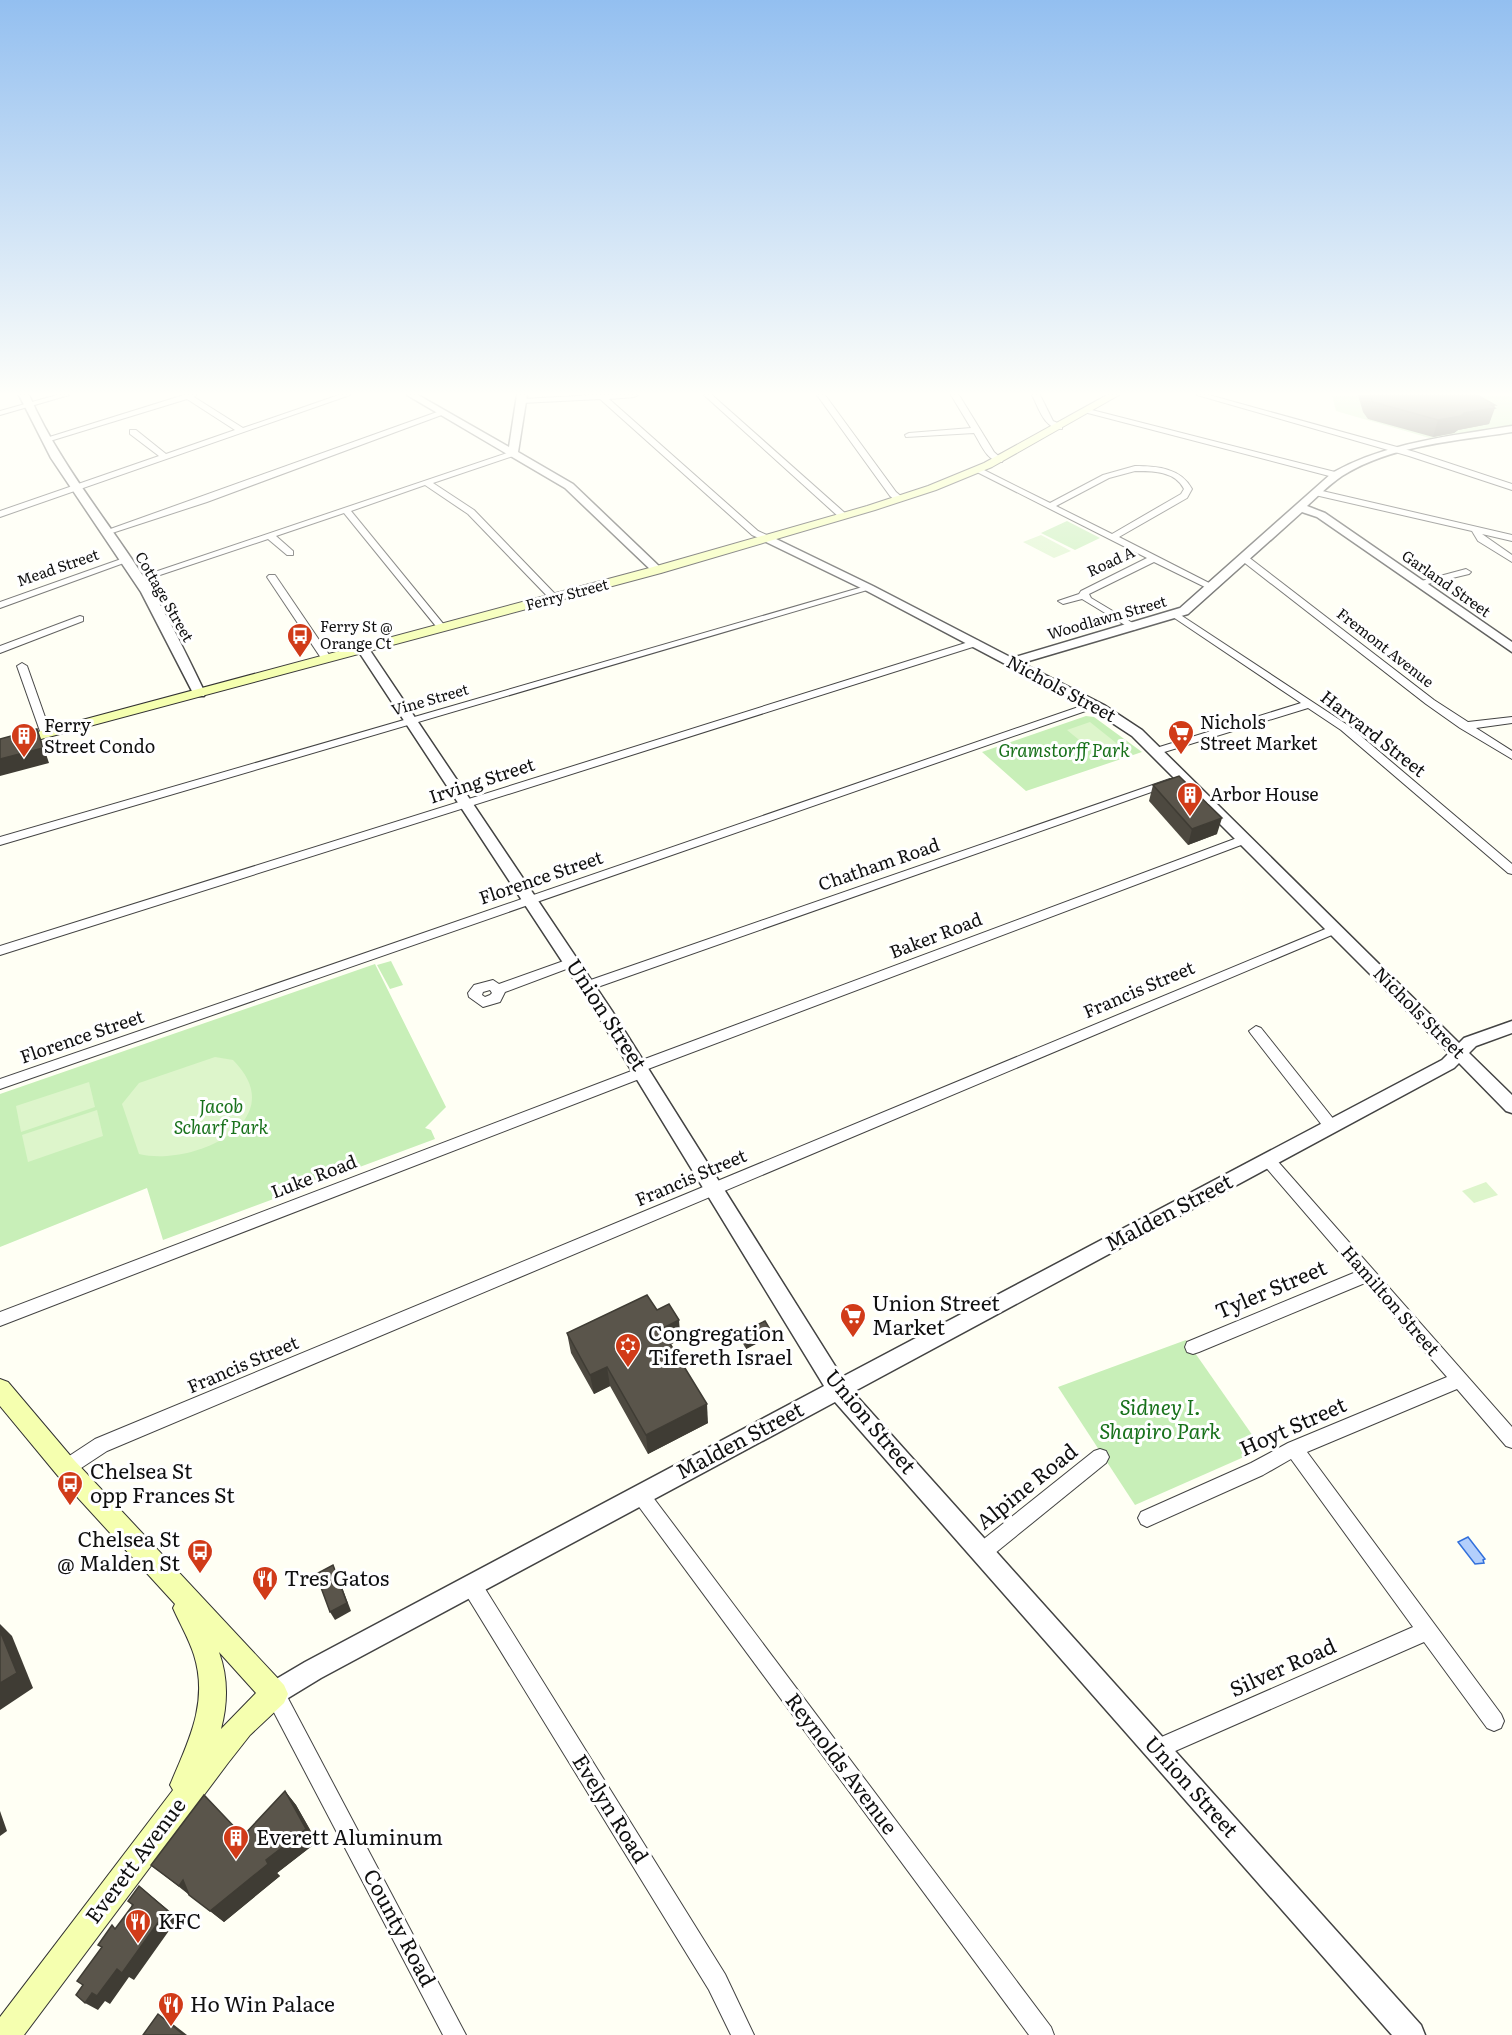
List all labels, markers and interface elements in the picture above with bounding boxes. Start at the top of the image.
street label: Road A [1083,540,1138,582]
street label: Mead Street [13,542,102,591]
street label: Garland Street [1398,544,1496,622]
street label: Cottage Street [130,547,200,646]
street label: Ferry Street [523,571,611,616]
street label: Woodlawn Street [1044,589,1169,645]
street label: Fremont Avenue [1332,601,1440,692]
place label: Ferry St @ Orange Ct [320,614,393,654]
bus stop icon: Ferry St @ Orange Ct [285,621,315,659]
street label: Nichols Street [1002,647,1122,728]
street label: Vine Street [388,677,471,721]
street label: Harvard Street [1315,683,1433,783]
place label: Nichols Street Market [1200,708,1318,756]
place label: Ferry Street Condo [44,711,155,759]
supermarket icon: Nichols Street Market [1166,718,1196,756]
building icon: Ferry Street Condo [9,721,39,759]
park label: Gramstorff Park [998,736,1130,763]
street label: Irving Street [425,750,539,809]
building icon: Arbor House [1175,780,1205,818]
place label: Arbor House [1210,780,1319,807]
street label: Chatham Road [814,830,943,897]
street label: Florence Street [475,842,607,910]
street label: Baker Road [885,905,986,965]
street label: Union Street [560,952,656,1076]
street label: Francis Street [1078,953,1199,1024]
street label: Nichols Street [1368,960,1473,1065]
street label: Florence Street [16,1001,148,1069]
park label: Jacob Scharf Park [174,1092,268,1140]
street label: Francis Street [630,1141,751,1212]
street label: Luke Road [267,1147,360,1204]
street label: Malden Street [1099,1164,1237,1257]
street label: Hamilton Street [1336,1239,1447,1362]
street label: Tyler Street [1209,1250,1331,1325]
place label: Union Street Market [872,1286,1000,1341]
supermarket icon: Union Street Market [838,1301,868,1339]
place label: Congregation Tifereth Israel [648,1316,793,1371]
street label: Francis Street [182,1328,303,1399]
synagogue icon: Congregation Tifereth Israel [613,1331,643,1369]
street label: Union Street [819,1361,925,1480]
street label: Hoyt Street [1233,1387,1351,1462]
park label: Sidney I. Shapiro Park [1099,1390,1221,1445]
street label: Malden Street [670,1392,808,1485]
street label: Alpine Road [968,1434,1083,1536]
place label: Chelsea St opp Frances St [90,1454,235,1509]
bus stop icon: Chelsea St opp Frances St [55,1469,85,1507]
place label: Chelsea St @ Malden St [57,1522,181,1577]
bus stop icon: Chelsea St @ Malden St [185,1537,215,1575]
place label: Tres Gatos [284,1561,389,1592]
restaurant icon: Tres Gatos [250,1564,280,1602]
street label: Silver Road [1224,1628,1340,1703]
street label: Reynolds Avenue [779,1685,907,1840]
street label: Union Street [1139,1727,1247,1844]
street label: Evelyn Road [566,1747,658,1868]
street label: Everett Avenue [76,1790,192,1929]
place label: Everett Aluminum [256,1820,443,1851]
building icon: Everett Aluminum [221,1823,251,1861]
street label: County Road [357,1863,445,1991]
place label: KFC [158,1904,201,1935]
restaurant icon: KFC [123,1907,153,1945]
place label: Ho Win Palace [190,1987,335,2018]
restaurant icon: Ho Win Palace [156,1990,186,2028]

